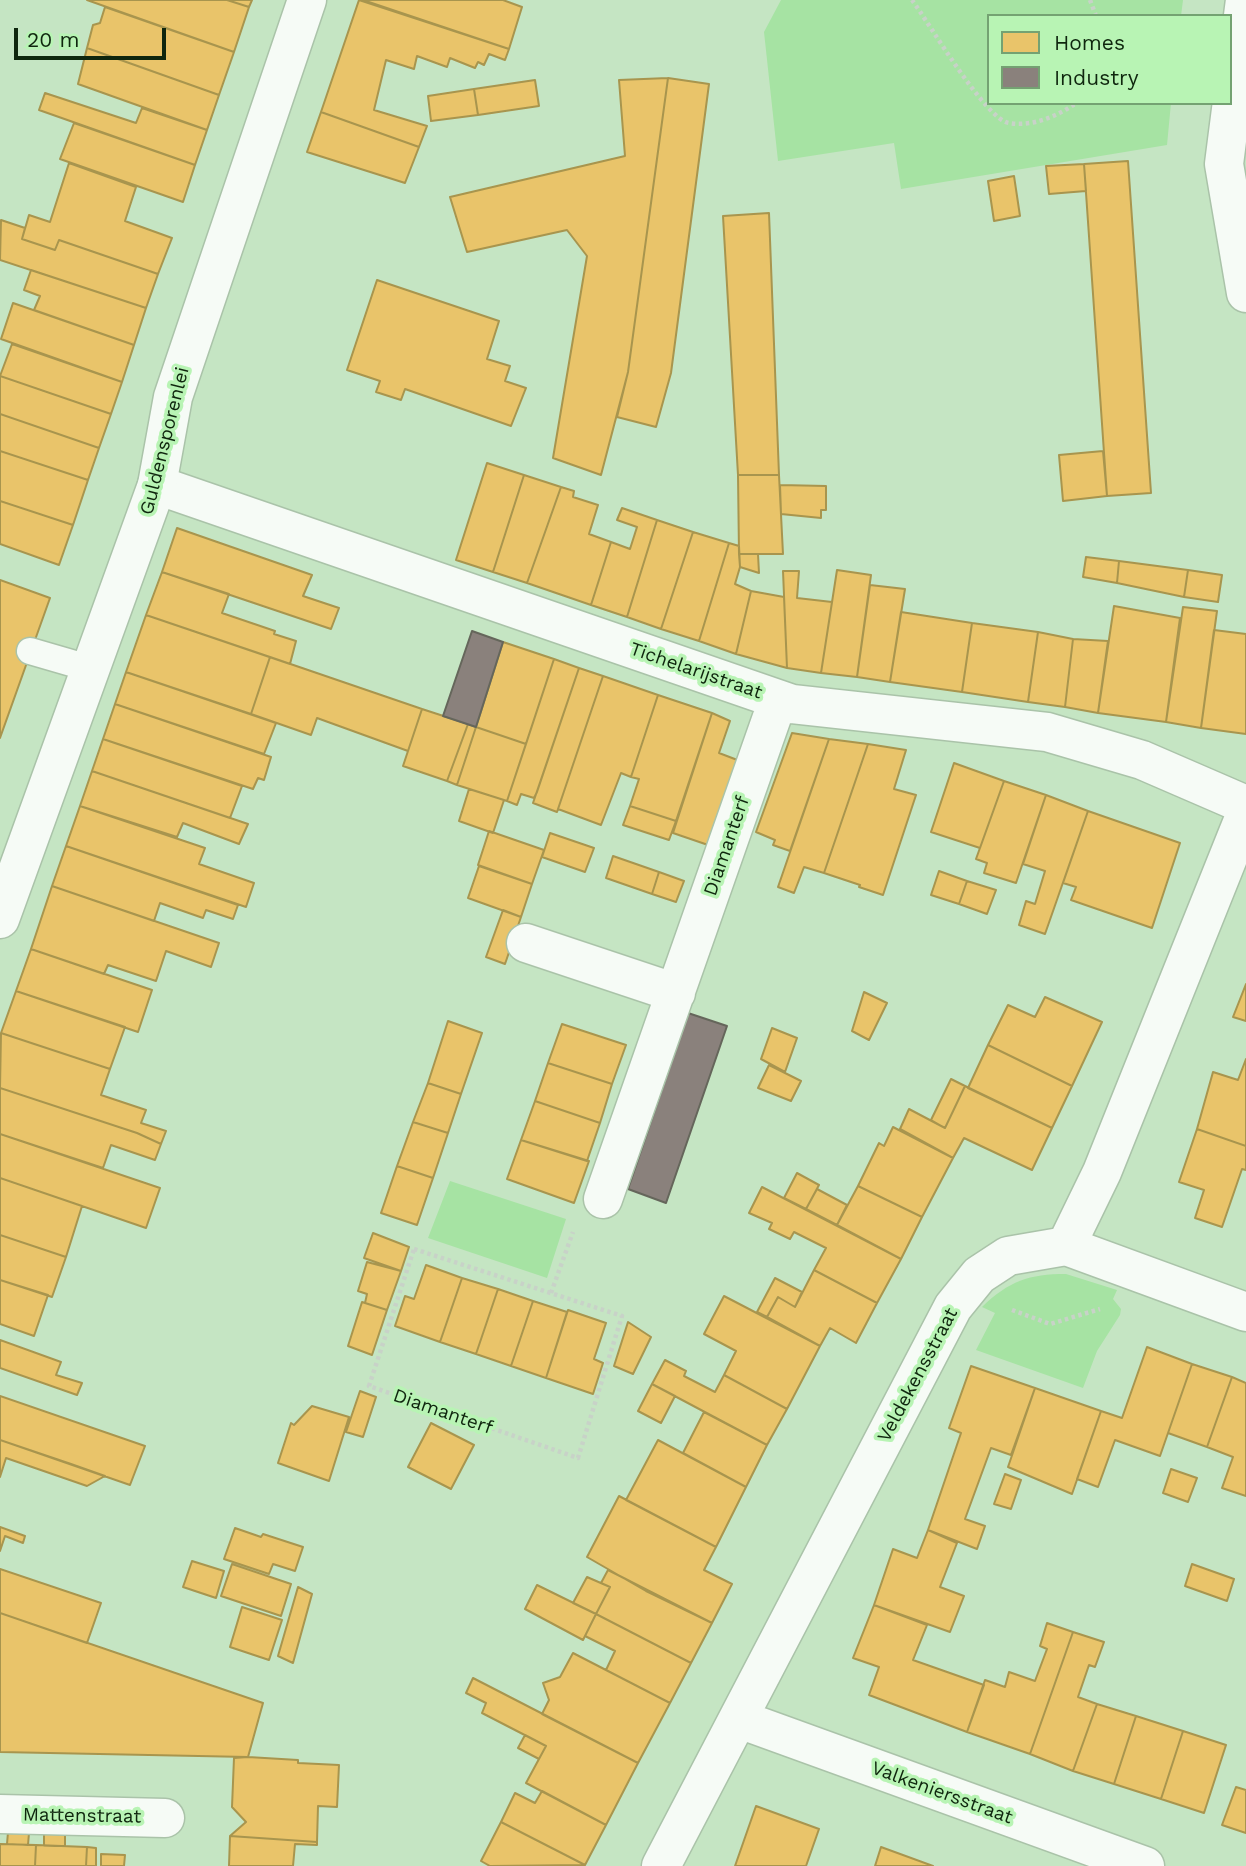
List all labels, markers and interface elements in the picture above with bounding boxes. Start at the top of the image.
scale bar [18,14,170,58]
legend [987,14,1232,105]
text: 20 m [27,27,79,52]
text: Homes [1054,30,1125,55]
text: Industry [1054,65,1139,90]
street label: Guldensporenlei [136,365,194,517]
street label: Tichelarijstraat [627,638,765,704]
street label: Diamanterf [699,793,755,899]
street label: Veldekensstraat [873,1304,963,1446]
street label: Diamanterf [390,1384,496,1440]
street label: Valkeniersstraat [868,1757,1016,1829]
street label: Mattenstraat [23,1804,141,1828]

